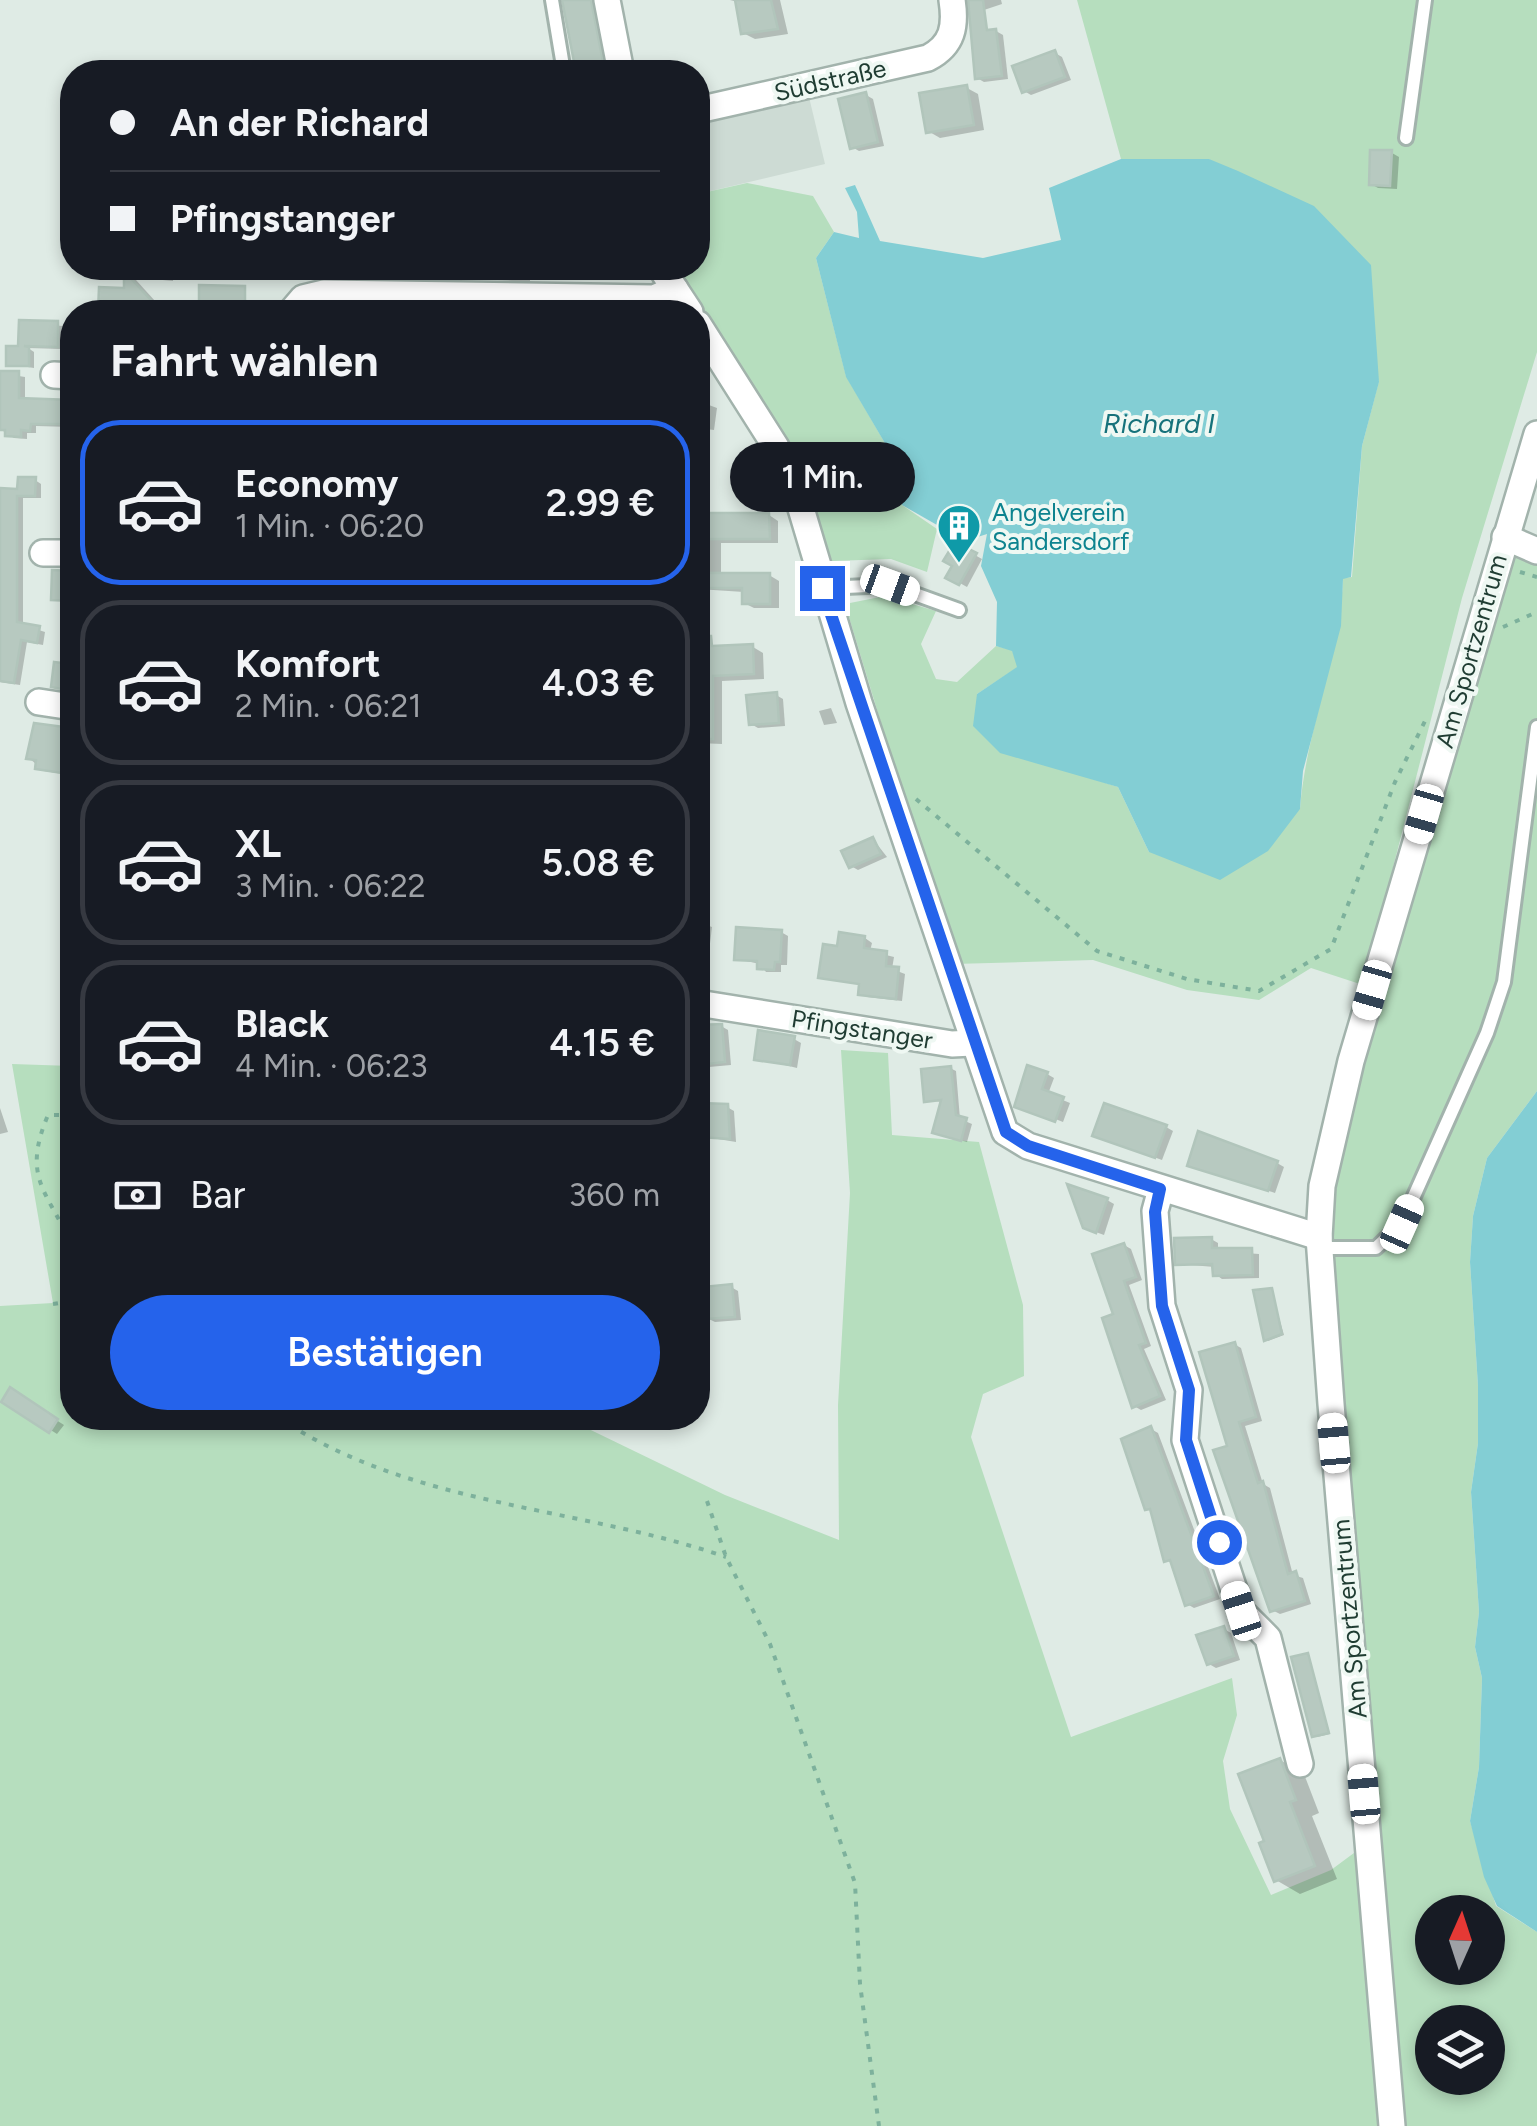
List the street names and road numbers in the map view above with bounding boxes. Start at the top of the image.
street label: Südstraße [771,53,889,107]
street label: Am Sportzentrum [1429,551,1513,751]
street label: Pfingstanger [789,1003,935,1055]
street label: Am Sportzentrum [1325,1518,1373,1720]

